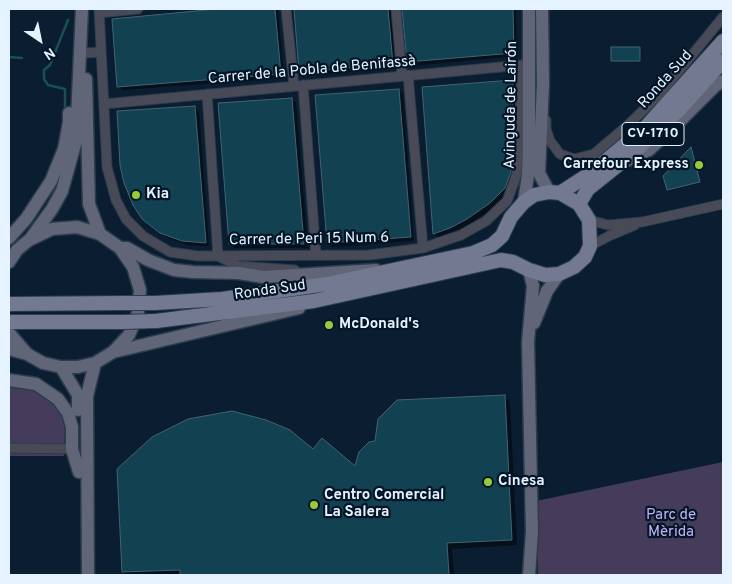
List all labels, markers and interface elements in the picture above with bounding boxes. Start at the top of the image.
north arrow [15,15,65,65]
street label: Avinguda de Lairón [502,41,522,169]
text: N [40,43,58,63]
street label: Ronda Sud [635,47,697,113]
street label: Carrer de la Pobla de Benifassà [207,53,417,89]
road number: CV-1710 [622,122,684,146]
place label: Carrefour Express [563,156,689,174]
marker: Carrefour Express [693,159,705,171]
place label: Kia [146,186,169,204]
marker: Kia [130,189,142,201]
street label: Carrer de Peri 15 Num 6 [229,230,389,250]
street label: Ronda Sud [233,277,307,305]
place label: McDonald's [339,316,419,334]
marker: McDonald's [323,319,335,331]
place label: Cinesa [498,473,545,491]
marker: Cinesa [482,476,494,488]
place label: Centro Comercial La Salera [324,487,444,522]
marker: Centro Comercial La Salera [308,499,320,511]
park label: Parc de Mèrida [646,507,696,542]

